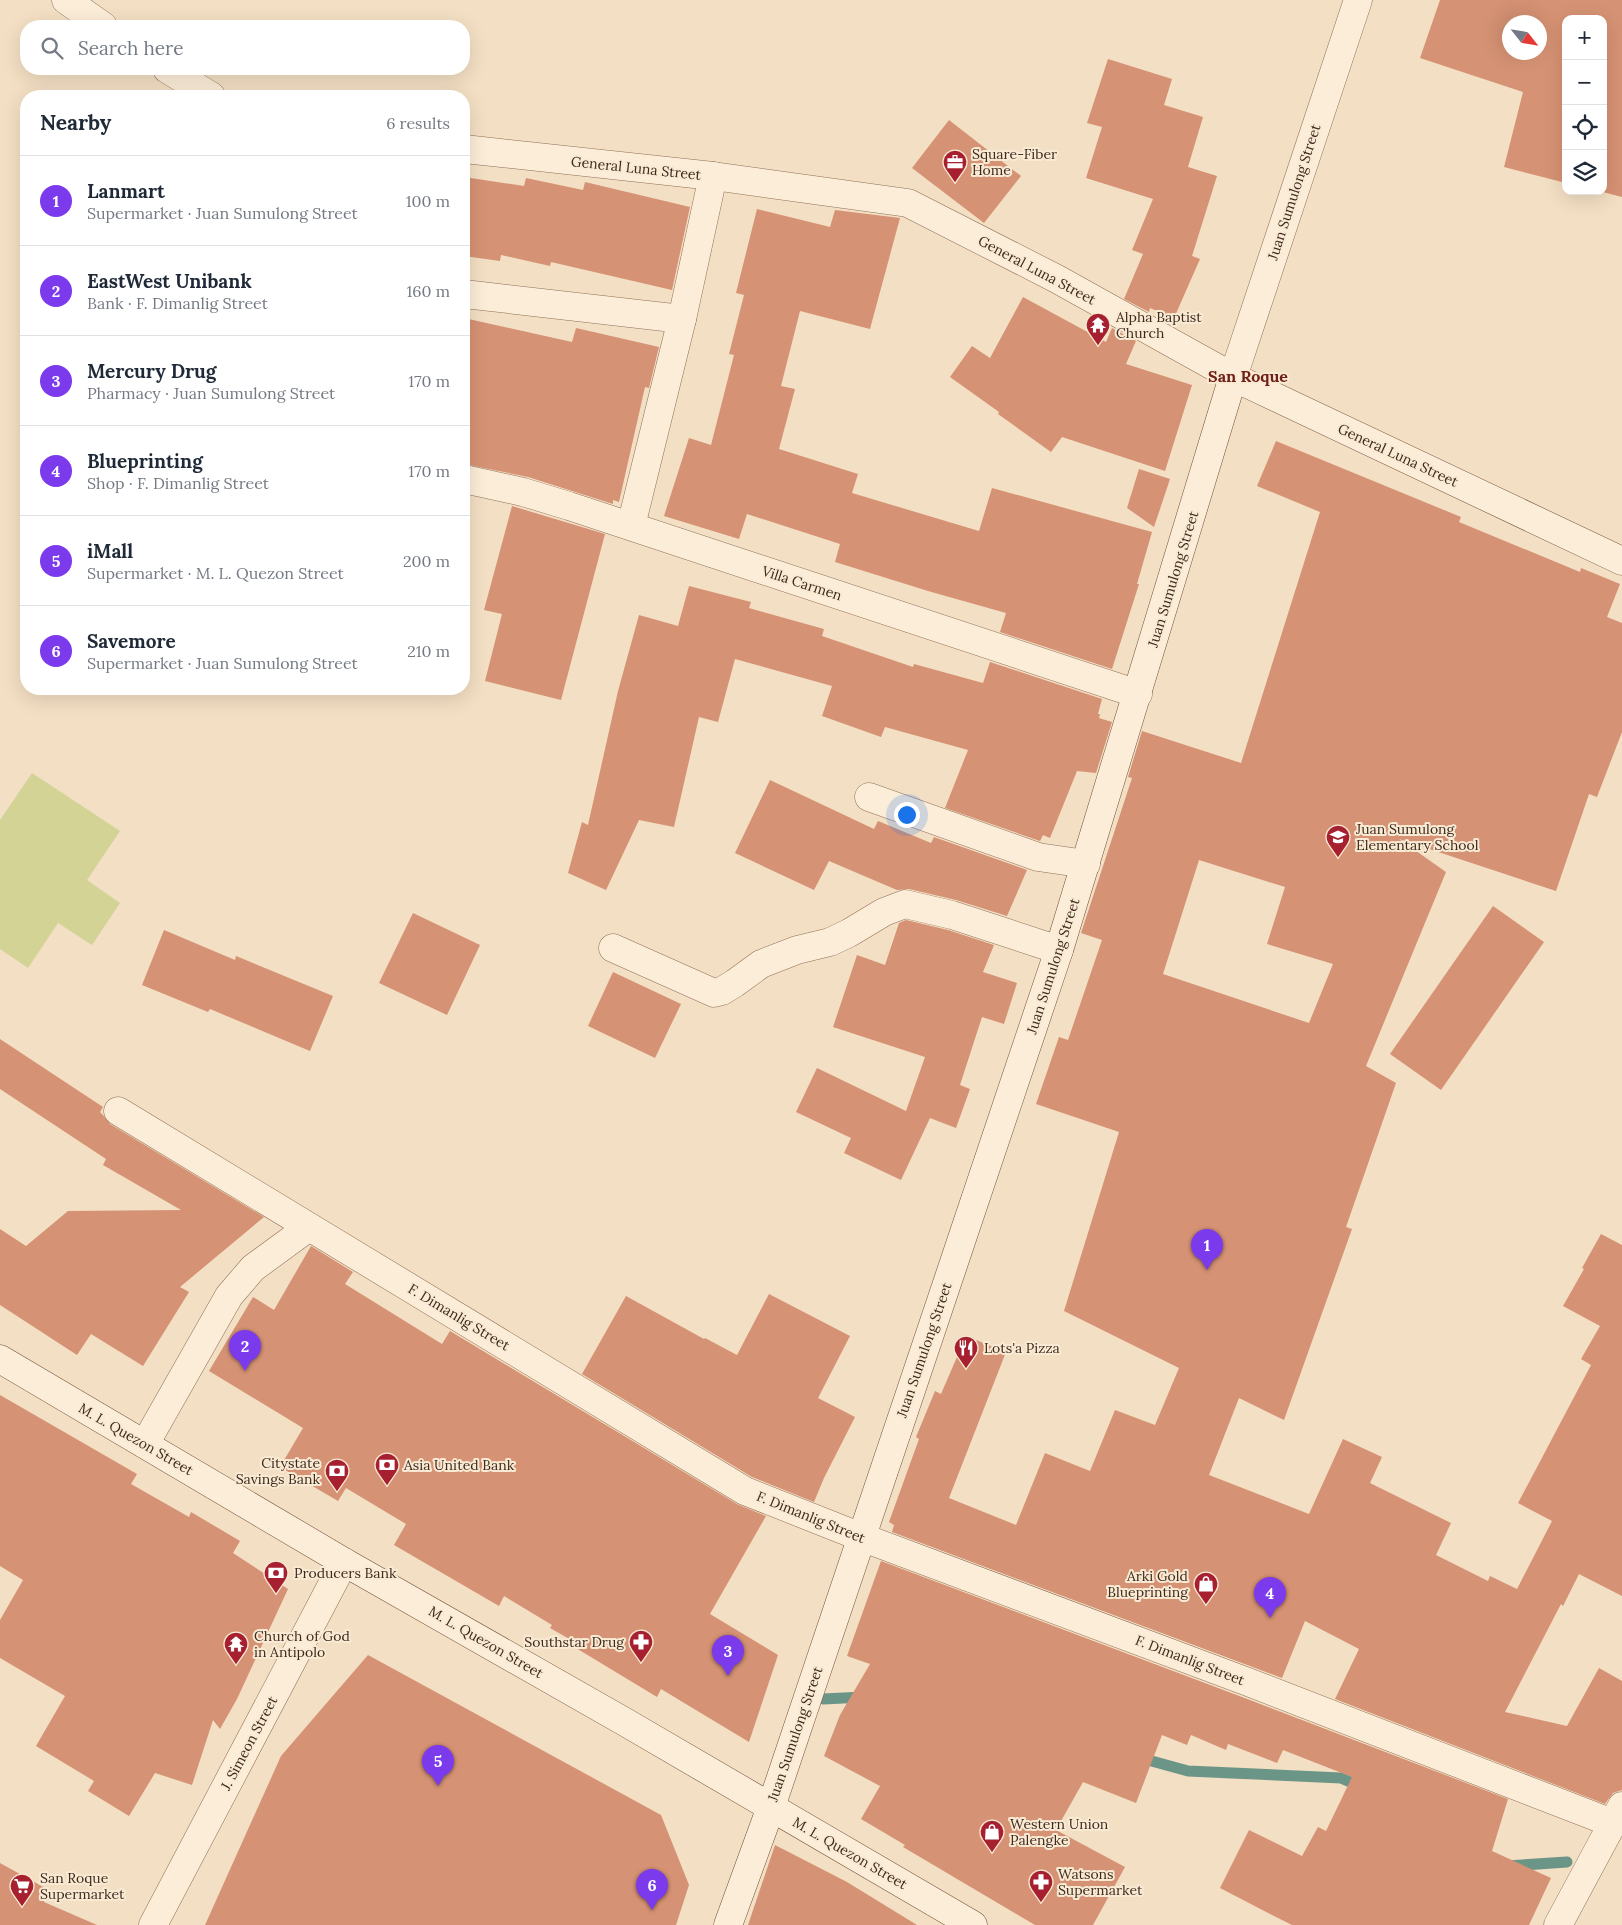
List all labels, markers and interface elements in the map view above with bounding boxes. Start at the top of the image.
north arrow [1502,15,1547,60]
map controls [1562,15,1607,195]
button: + [1562,15,1607,60]
search box [20,20,470,75]
icon: search [38,34,66,62]
text: Search here [78,36,184,60]
button: − [1562,60,1607,105]
button: locate [1562,105,1607,150]
text: Nearby [40,109,111,136]
text: 6 results [386,113,450,133]
street label: Juan Sumulong Street [1263,121,1325,263]
place label: Square-Fiber Home [972,145,1057,179]
office icon: Square-Fiber Home [942,149,968,183]
button: layers [1562,150,1607,195]
street label: General Luna Street [570,152,702,184]
text: Lanmart [87,179,165,203]
text: 1 [53,191,59,211]
text: 100 m [406,191,450,211]
text: Supermarket · Juan Sumulong Street [87,203,358,223]
street label: General Luna Street [975,231,1099,309]
text: EastWest Unibank [87,269,252,293]
text: 2 [52,281,60,301]
text: 160 m [406,281,450,301]
text: Bank · F. Dimanlig Street [87,293,268,313]
place label: Alpha Baptist Church [1115,308,1202,342]
temple icon: Alpha Baptist Church [1085,312,1111,346]
text: Mercury Drug [87,359,216,383]
district label: San Roque [1208,366,1288,386]
text: 3 [52,371,60,391]
text: 170 m [408,371,450,391]
text: Pharmacy · Juan Sumulong Street [87,383,335,403]
street label: General Luna Street [1335,419,1461,491]
text: Blueprinting [87,449,203,473]
text: 4 [52,461,60,481]
text: 170 m [408,461,450,481]
text: Shop · F. Dimanlig Street [87,473,269,493]
street label: Juan Sumulong Street [1143,508,1202,650]
text: iMall [87,539,133,563]
text: 5 [52,551,60,571]
text: 200 m [403,551,450,571]
street label: Villa Carmen [759,561,845,605]
text: Supermarket · M. L. Quezon Street [87,563,344,583]
text: Savemore [87,629,176,653]
text: 6 [51,641,61,661]
text: 210 m [407,641,450,661]
text: Supermarket · Juan Sumulong Street [87,653,358,673]
your location [894,802,920,828]
place label: Juan Sumulong Elementary School [1355,820,1479,854]
school or university icon: Juan Sumulong Elementary School [1325,824,1351,858]
street label: Juan Sumulong Street [1022,895,1084,1037]
pin: 1 [1191,1229,1223,1270]
street label: F. Dimanlig Street [405,1280,514,1355]
street label: Juan Sumulong Street [892,1280,956,1421]
pin: 2 [229,1330,261,1371]
restaurant icon: Lots'a Pizza [953,1335,979,1369]
place label: Lots'a Pizza [984,1339,1060,1357]
street label: M. L. Quezon Street [75,1399,197,1479]
bank icon: Asia United Bank [374,1452,400,1486]
place label: Citystate Savings Bank [236,1454,320,1488]
place label: Asia United Bank [403,1456,515,1474]
bank icon: Citystate Savings Bank [324,1458,350,1492]
street label: F. Dimanlig Street [754,1487,868,1547]
bank icon: Producers Bank [263,1560,289,1594]
place label: Producers Bank [294,1564,397,1582]
place label: Arki Gold Blueprinting [1107,1567,1188,1601]
shop icon: Arki Gold Blueprinting [1193,1571,1219,1605]
pin: 4 [1254,1577,1286,1618]
street label: M. L. Quezon Street [425,1602,547,1682]
place label: Church of God in Antipolo [254,1627,350,1661]
pharmacy icon: Southstar Drug [628,1629,654,1663]
temple icon: Church of God in Antipolo [223,1631,249,1665]
street label: F. Dimanlig Street [1133,1631,1248,1689]
place label: Southstar Drug [524,1633,624,1651]
pin: 3 [712,1635,744,1676]
street label: Juan Sumulong Street [763,1664,827,1805]
street label: J. Simeon Street [216,1692,282,1794]
pin: 5 [422,1745,454,1786]
street label: M. L. Quezon Street [789,1813,911,1893]
place label: Western Union Palengke [1010,1815,1109,1849]
shop icon: Western Union Palengke [979,1819,1005,1853]
place label: Watsons Supermarket [1058,1865,1143,1899]
place label: San Roque Supermarket [40,1869,125,1903]
pin: 6 [636,1869,668,1910]
pharmacy icon: Watsons Supermarket [1028,1869,1054,1903]
supermarket icon: San Roque Supermarket [9,1873,35,1907]

